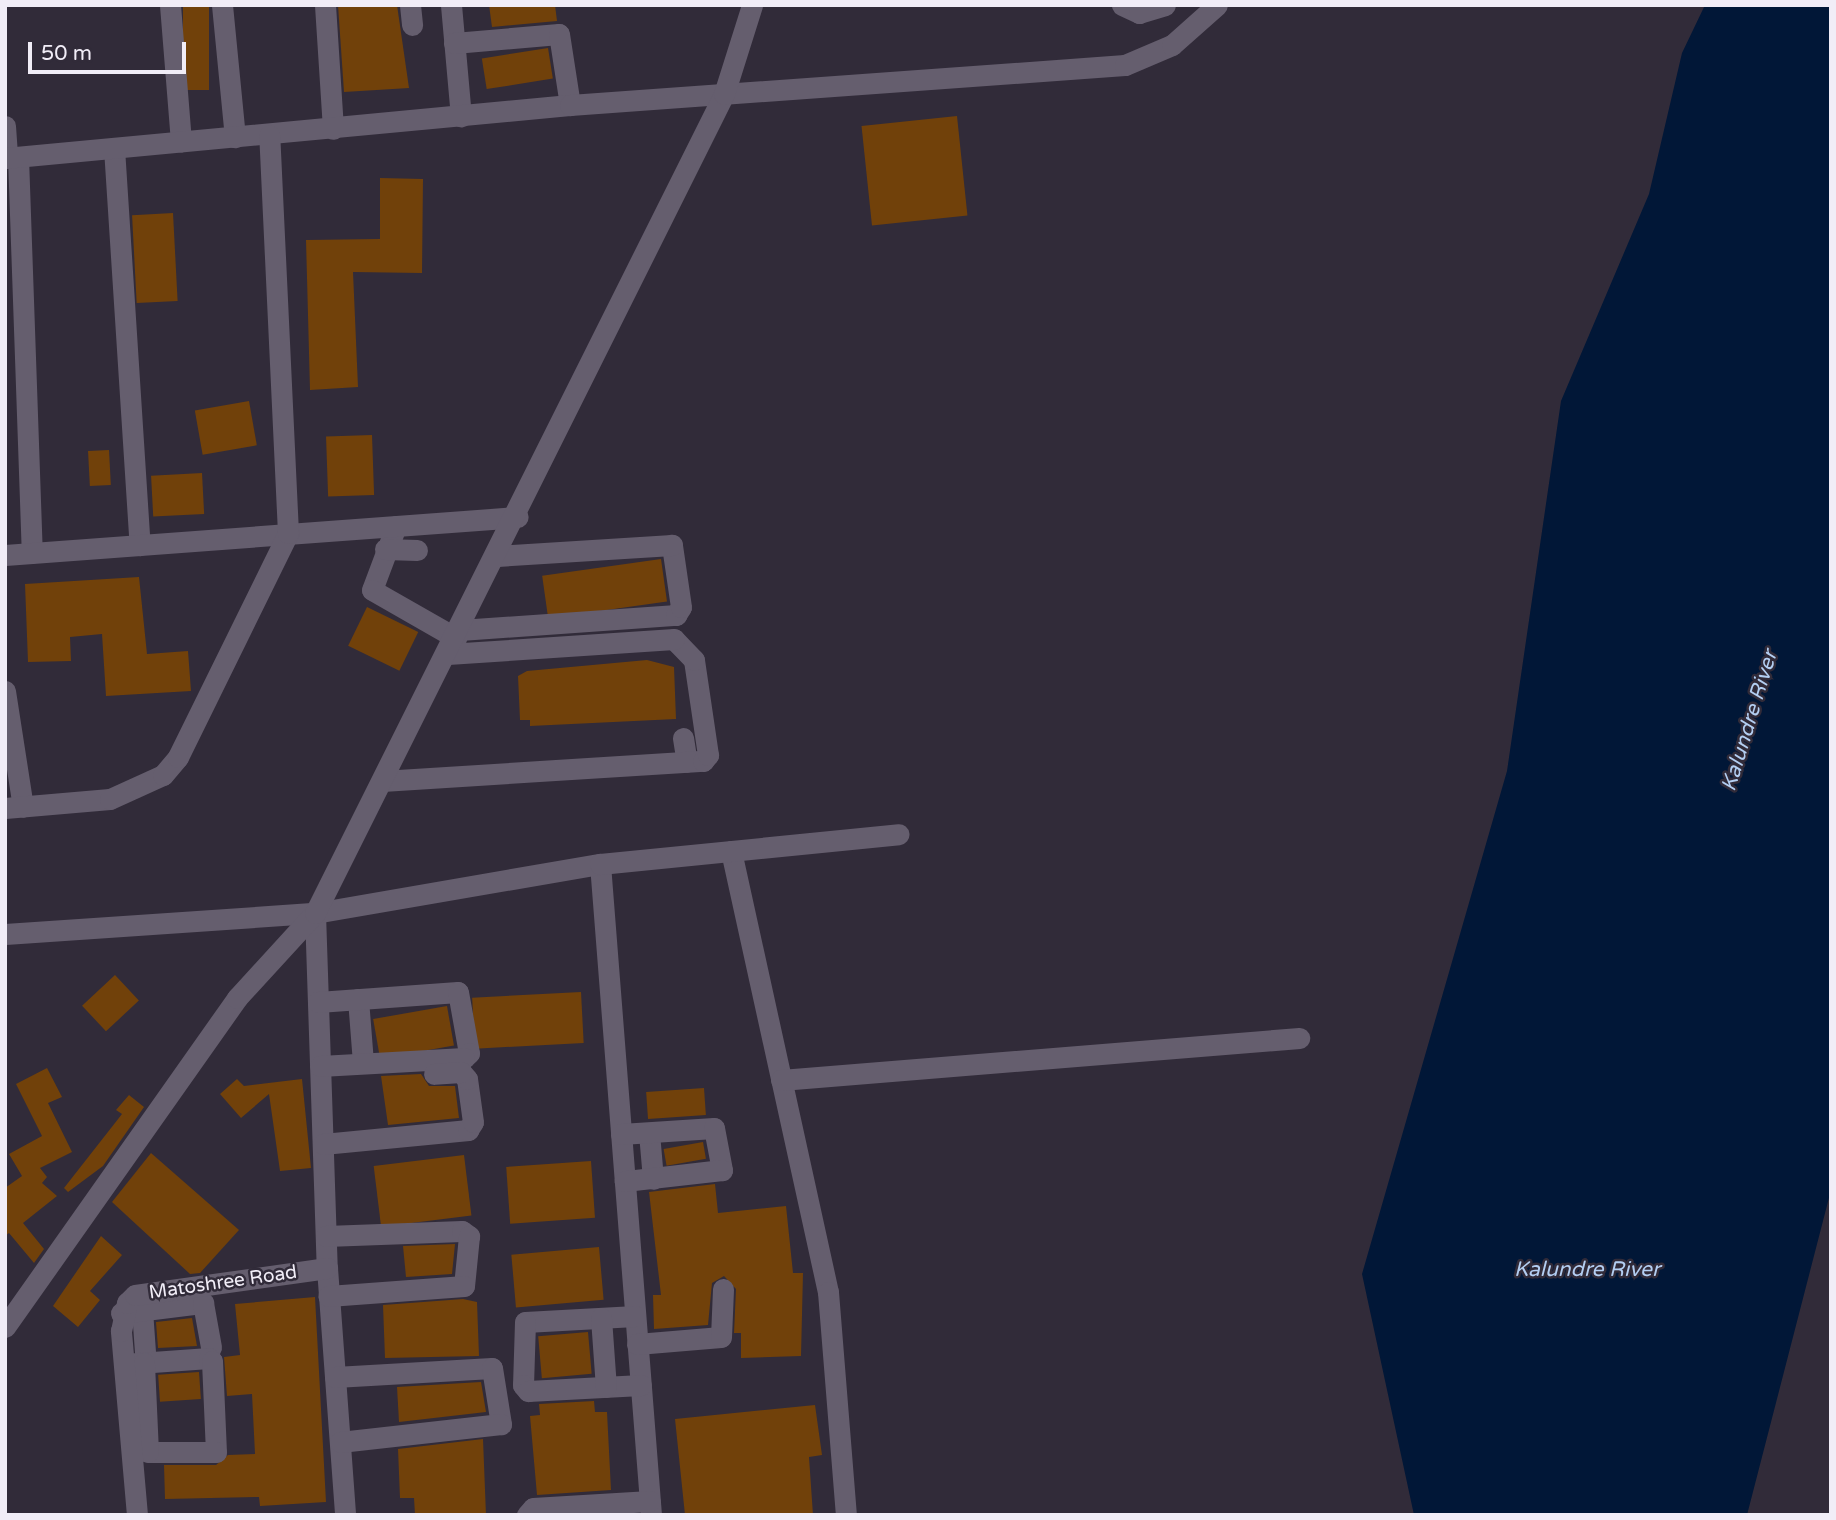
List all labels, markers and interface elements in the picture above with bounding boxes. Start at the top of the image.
scale bar [32,28,189,72]
text: 50 m [41,41,92,66]
water label: Kalundre River [1717,647,1783,795]
water label: Kalundre River [1514,1257,1660,1283]
street label: Matoshree Road [147,1261,299,1305]

